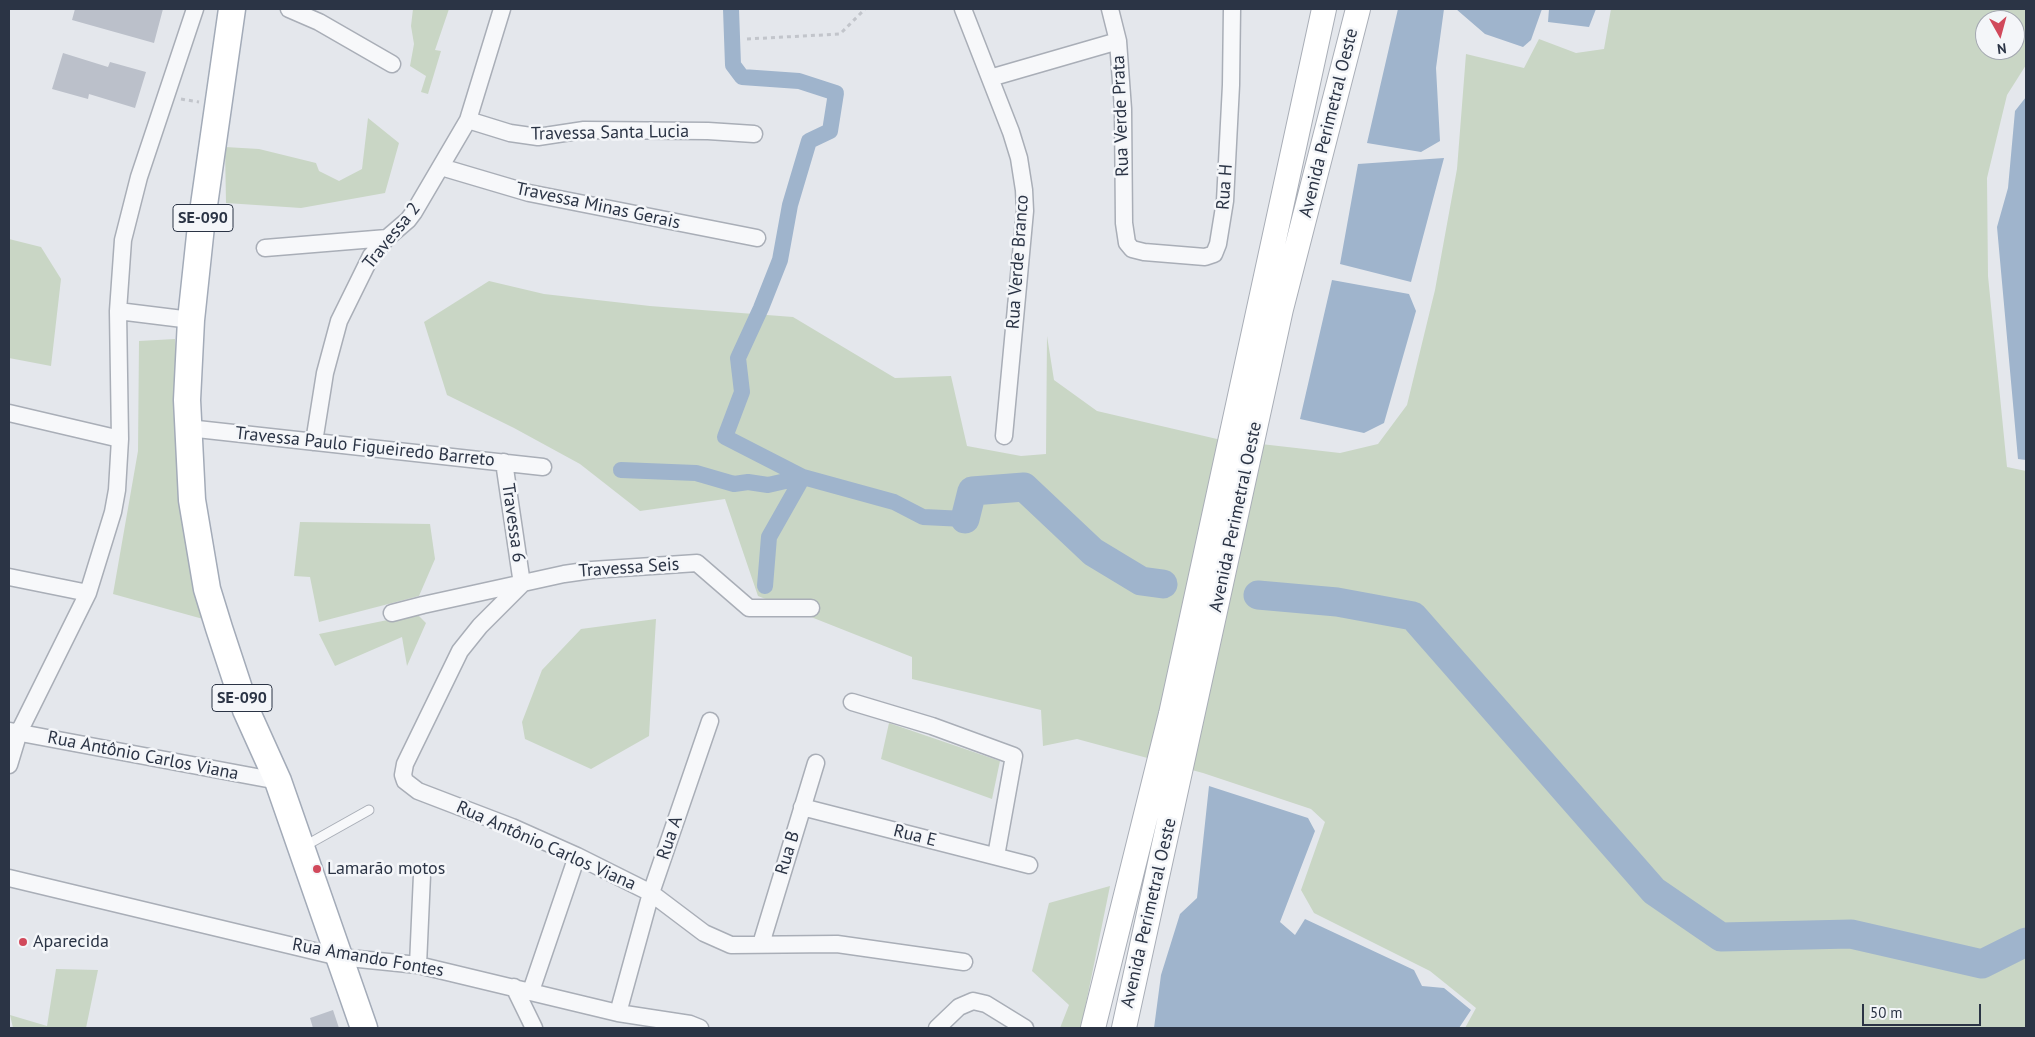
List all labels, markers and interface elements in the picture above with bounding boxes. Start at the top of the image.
north arrow [1975,10,2025,60]
street label: Avenida Perimetral Oeste [1295,26,1363,220]
text: N [1996,39,2007,58]
street label: Rua Verde Prata [1108,55,1134,177]
street label: Travessa Santa Lucia [531,121,689,145]
street label: Rua H [1213,163,1237,211]
street label: Travessa Minas Gerais [514,178,682,234]
street label: Rua Verde Branco [1003,194,1033,330]
street label: Travessa 2 [359,198,425,274]
road number: SE-090 [173,204,233,232]
street label: Avenida Perimetral Oeste [1205,420,1267,614]
street label: Travessa Paulo Figueiredo Barreto [234,423,496,471]
street label: Travessa 6 [497,482,529,564]
street label: Travessa Seis [578,554,680,582]
road number: SE-090 [212,684,272,711]
street label: Rua Antônio Carlos Viana [46,727,240,785]
street label: Rua Antônio Carlos Viana [453,797,639,895]
street label: Rua A [653,813,687,863]
street label: Avenida Perimetral Oeste [1117,816,1181,1010]
street label: Rua E [891,820,939,852]
street label: Rua B [771,829,805,877]
place label: Lamarão motos [327,858,445,880]
marker: Lamarão motos [311,863,323,875]
place label: Aparecida [33,931,109,953]
street label: Rua Amando Fontes [291,934,445,982]
marker: Aparecida [17,936,29,948]
scale bar [1865,994,1984,1026]
text: 50 m [1870,1003,1903,1022]

